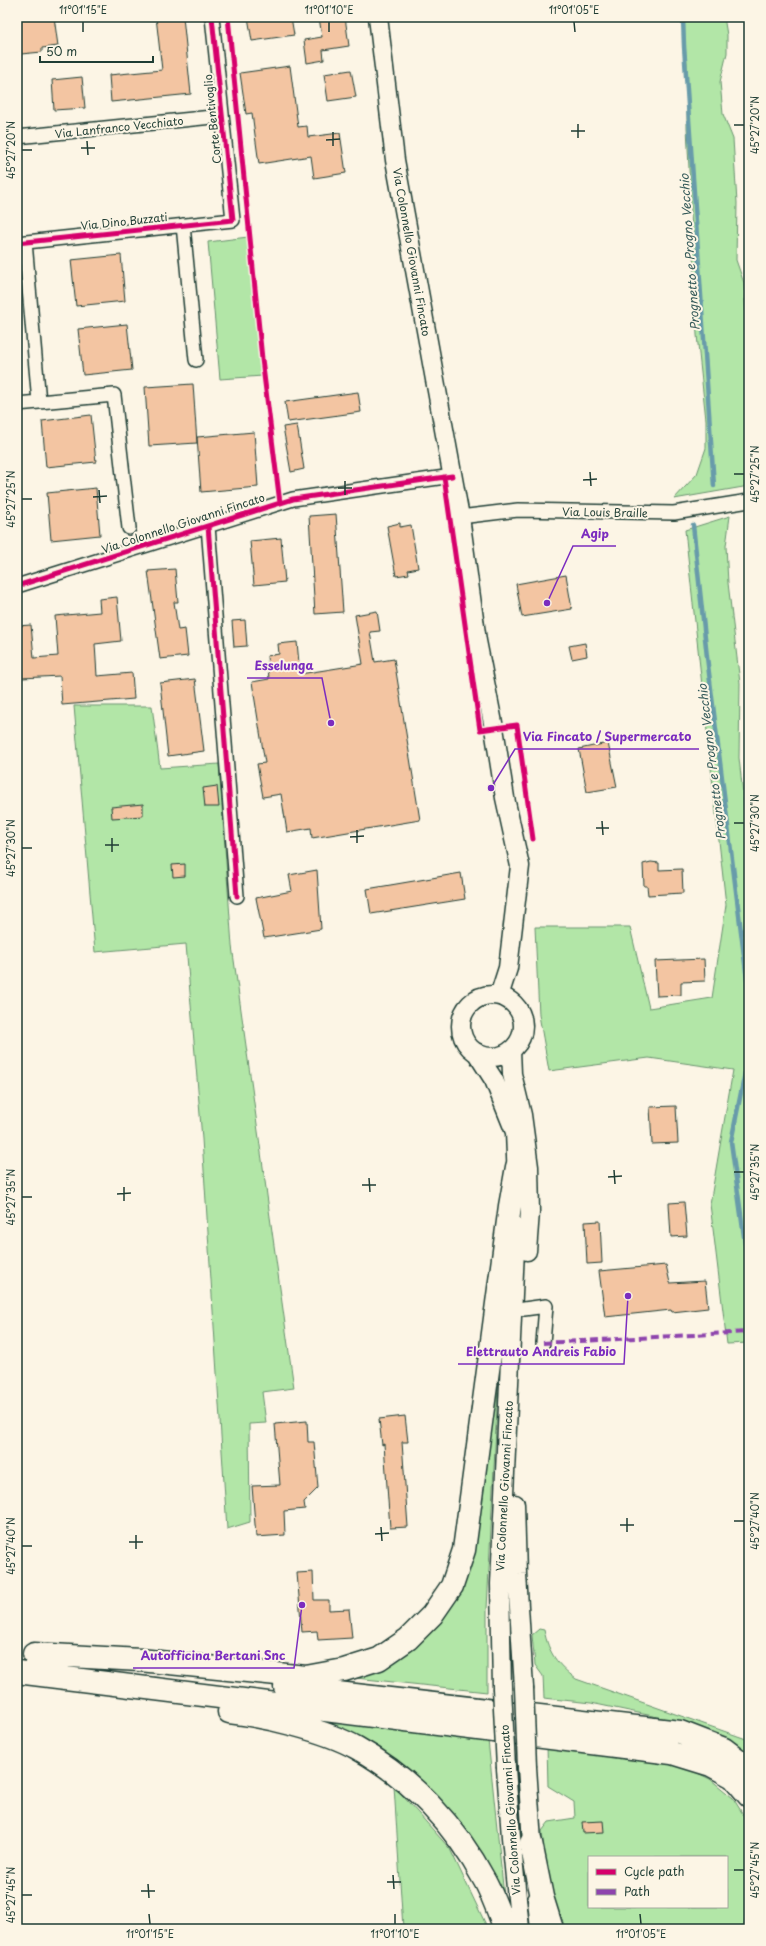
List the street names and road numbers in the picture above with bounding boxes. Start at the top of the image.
street label: Corte Bentivoglio [199,73,225,165]
street label: Via Lanfranco Vecchiato [54,112,184,142]
street label: Via Colonnello Giovanni Fincato [389,166,435,338]
street label: Via Dino Buzzati [80,208,168,234]
street label: Via Colonnello Giovanni Fincato [99,489,267,557]
street label: Via Louis Braille [562,503,648,521]
street label: Via Colonnello Giovanni Fincato [491,1400,517,1572]
street label: Via Colonnello Giovanni Fincato [496,1724,524,1896]

